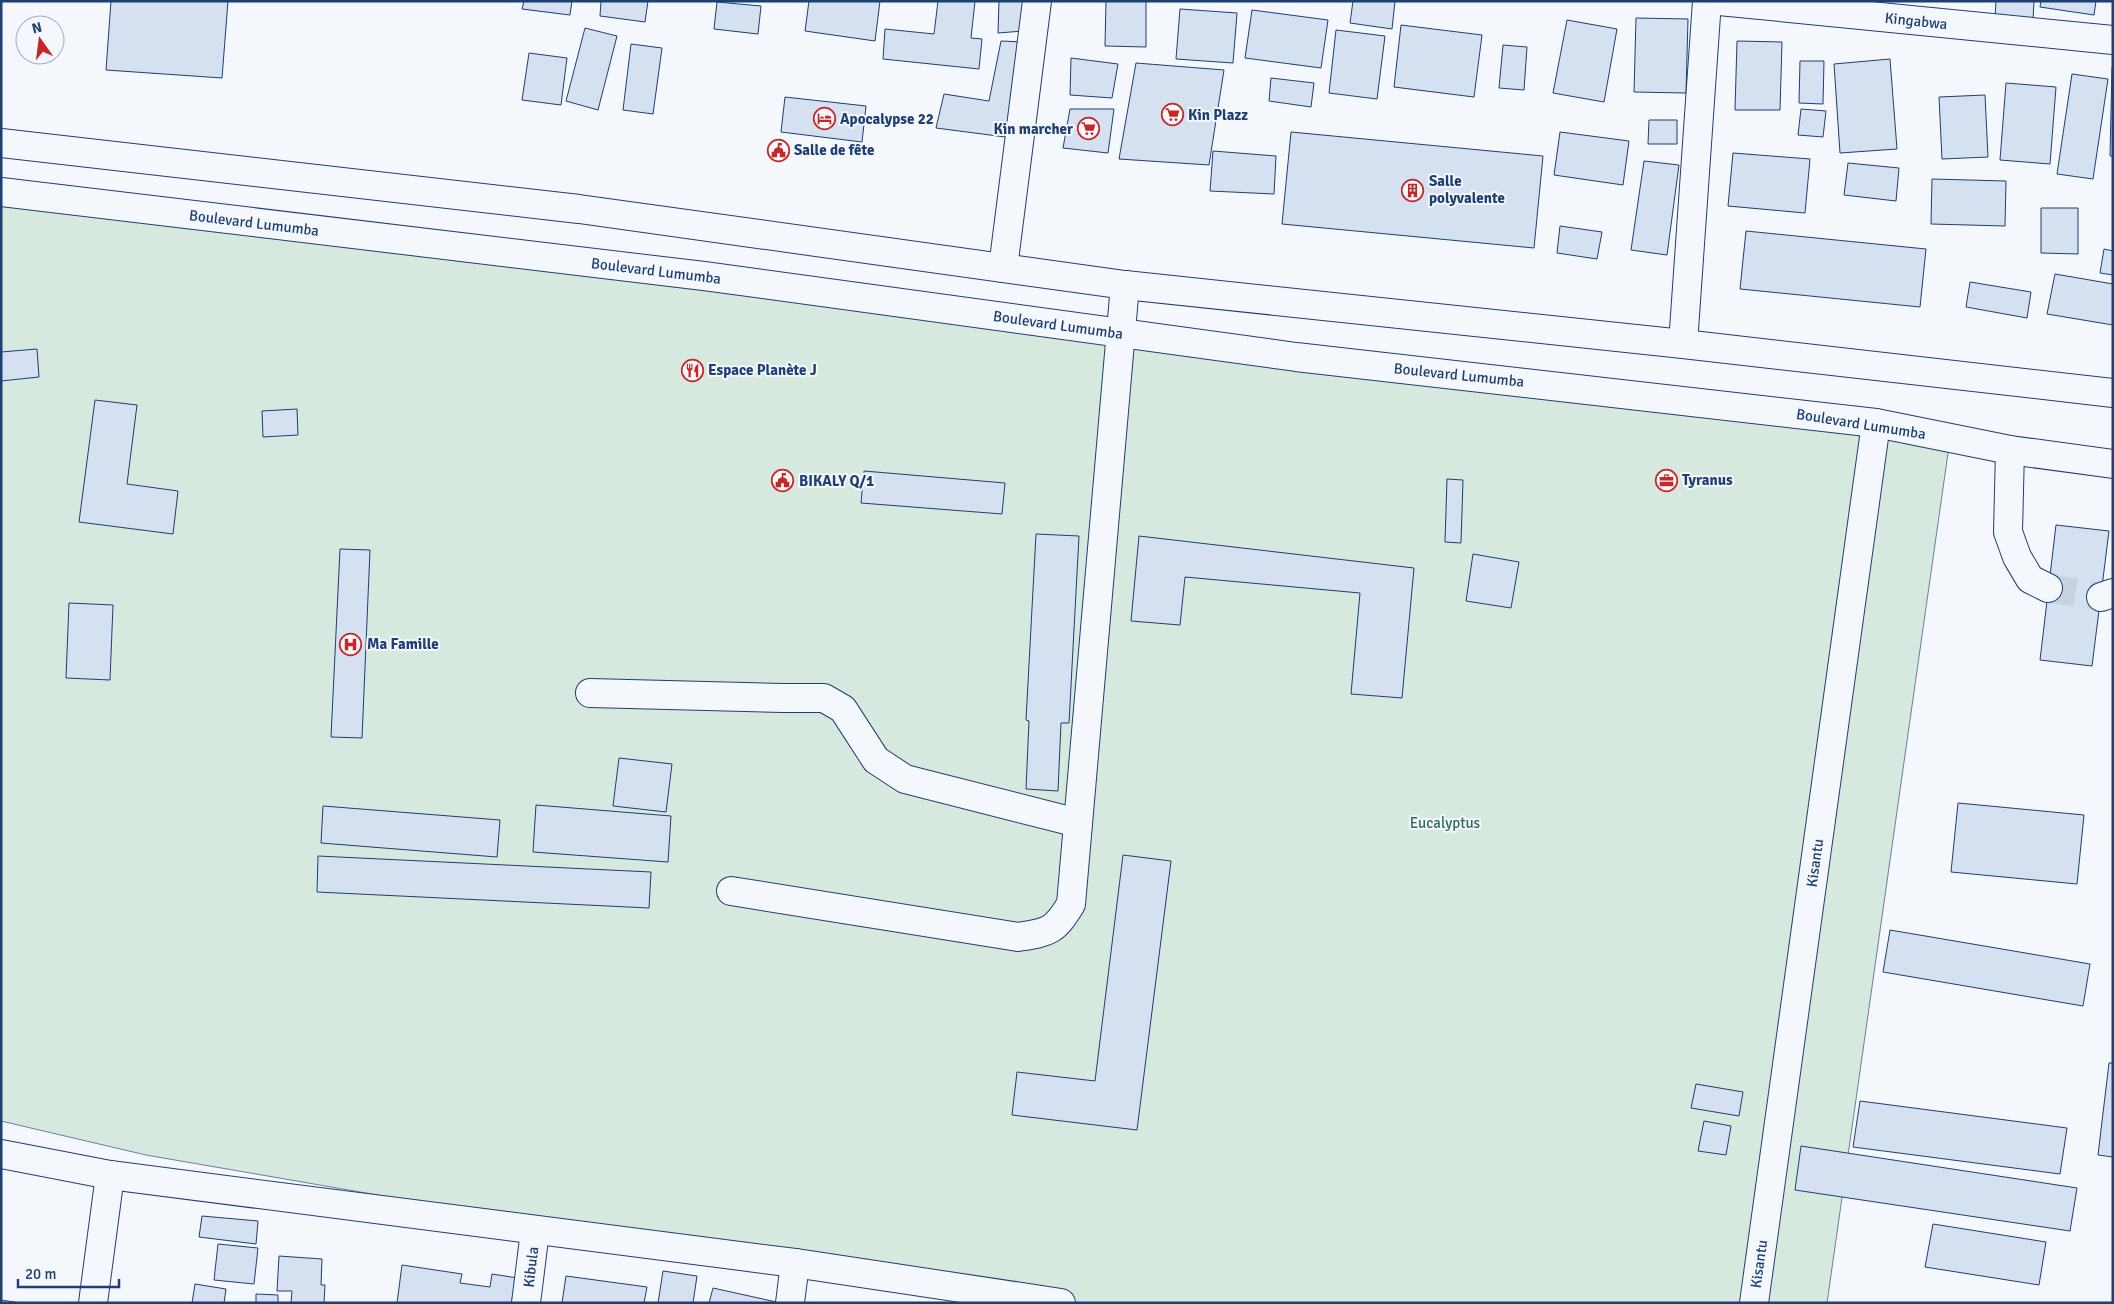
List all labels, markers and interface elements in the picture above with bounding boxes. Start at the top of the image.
street label: Kingabwa [1884,9,1948,33]
north arrow [15,15,65,65]
text: N [30,18,44,37]
supermarket icon: Kin Plazz [1160,103,1184,127]
place label: Kin Plazz [1188,106,1248,124]
hotel icon: Apocalypse 22 [812,107,836,131]
place label: Apocalypse 22 [840,110,934,128]
supermarket icon: Kin marcher [1077,117,1101,141]
place label: Kin marcher [993,120,1073,138]
public building icon: Salle de fête [766,138,790,162]
place label: Salle de fête [794,141,874,159]
place label: Salle polyvalente [1429,172,1505,207]
building icon: Salle polyvalente [1401,178,1425,202]
street label: Boulevard Lumumba [188,206,320,240]
street label: Boulevard Lumumba [590,254,722,288]
street label: Boulevard Lumumba [992,307,1124,343]
restaurant icon: Espace Planète J [680,358,704,382]
street label: Boulevard Lumumba [1393,359,1525,391]
place label: Espace Planète J [708,361,817,379]
street label: Boulevard Lumumba [1795,405,1927,443]
office icon: Tyranus [1654,468,1678,492]
public building icon: BIKALY Q/1 [771,469,795,493]
place label: Tyranus [1682,471,1733,489]
place label: BIKALY Q/1 [799,472,874,490]
hospital icon: Ma Famille [339,632,363,656]
place label: Ma Famille [367,635,439,653]
park label: Eucalyptus [1410,814,1481,832]
street label: Kisantu [1803,838,1827,888]
street label: Kisantu [1747,1239,1771,1289]
street label: Kibula [520,1245,542,1289]
scale bar [18,1256,119,1288]
text: 20 m [25,1265,56,1283]

